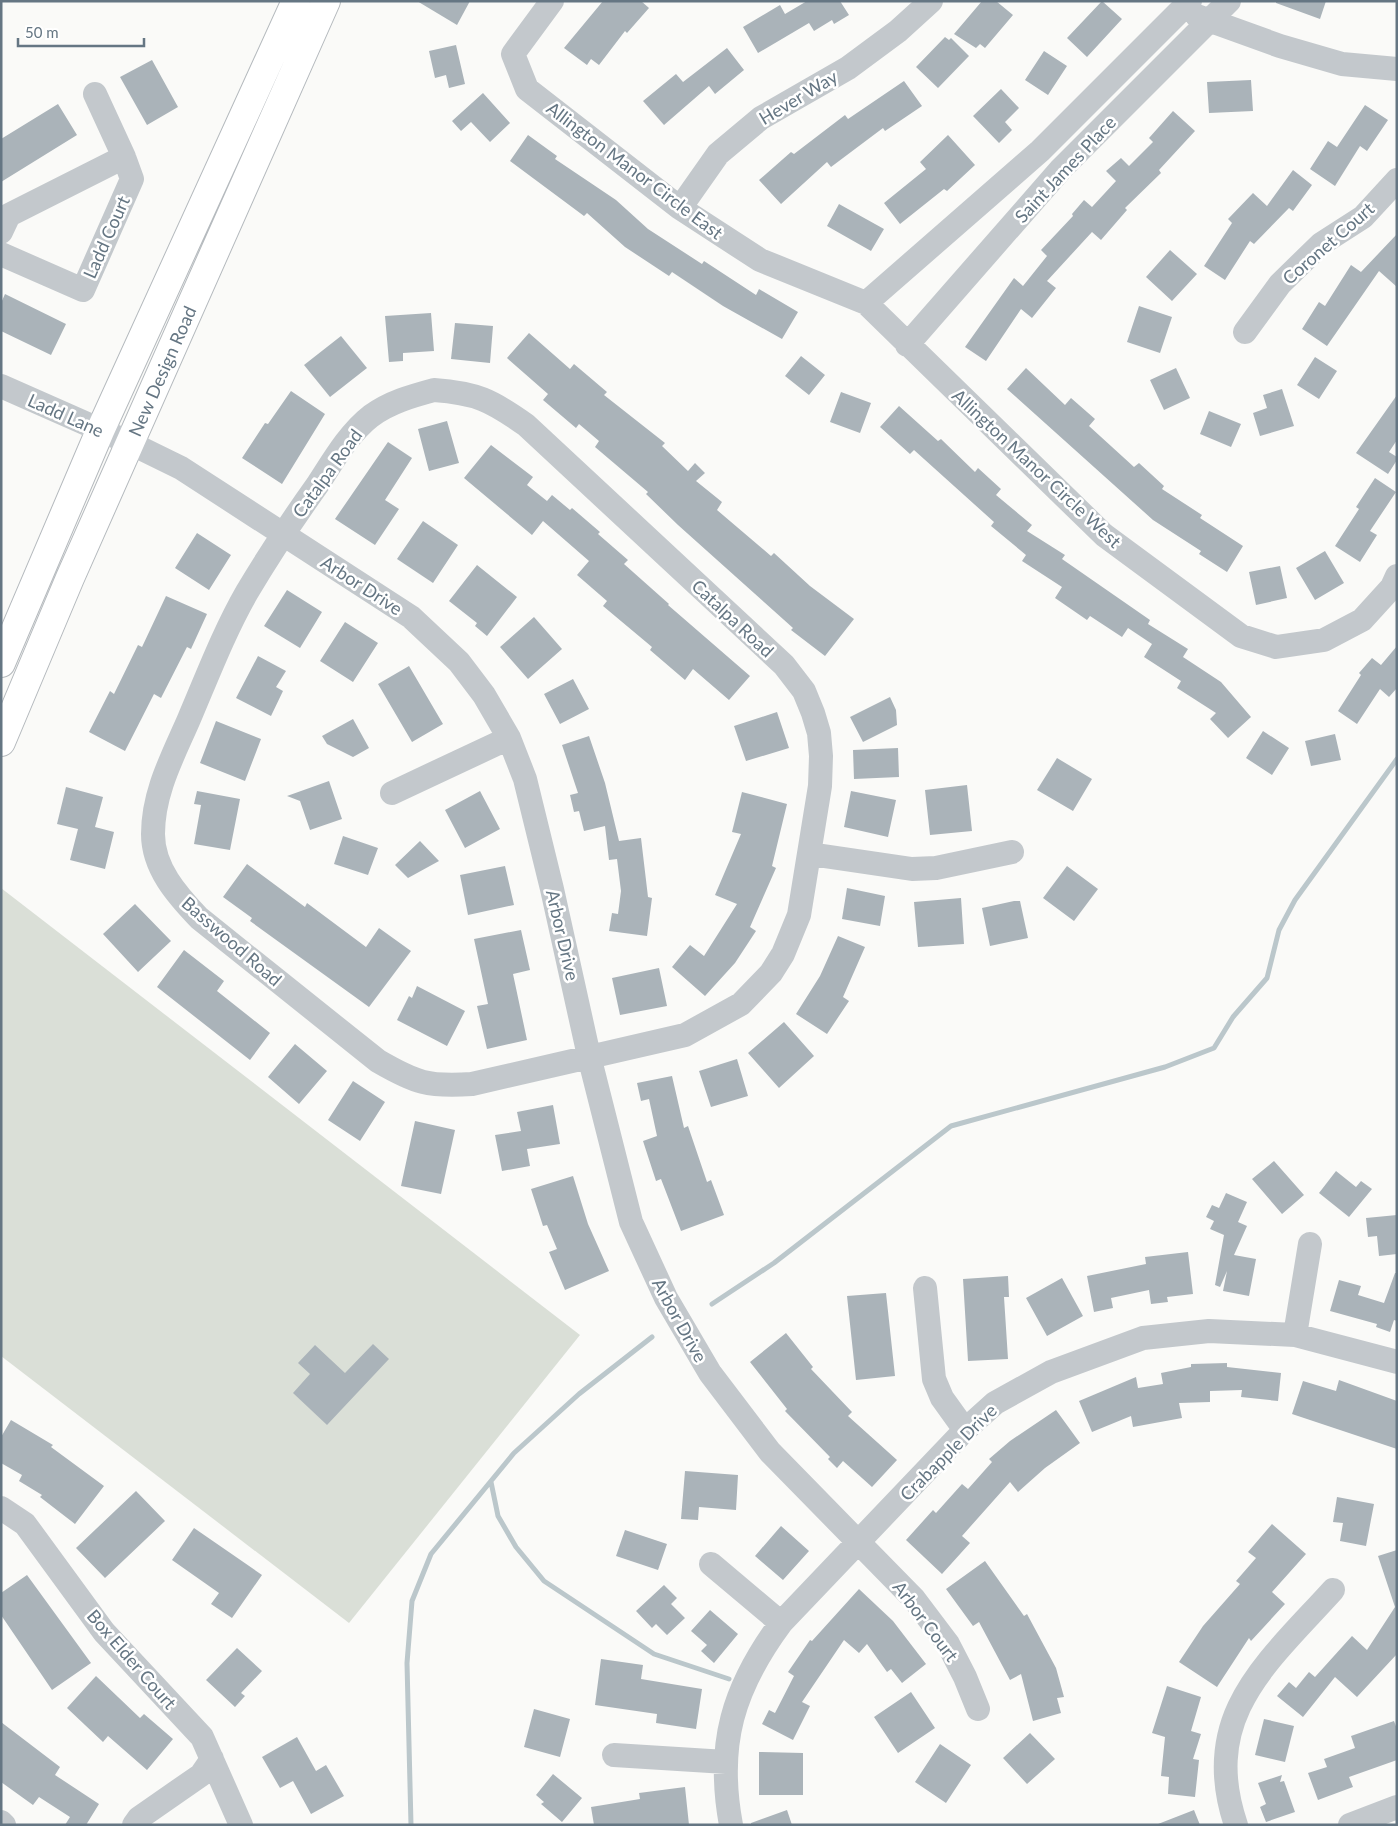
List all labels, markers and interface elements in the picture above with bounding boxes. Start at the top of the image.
scale bar [18,15,144,47]
text: 50 m [25,23,59,41]
street label: Hever Way [755,65,842,129]
street label: Allington Manor Circle East [543,97,728,244]
street label: Saint James Place [1010,111,1120,227]
street label: Ladd Court [78,192,134,282]
street label: Coronet Court [1278,197,1379,289]
street label: New Design Road [123,302,201,440]
street label: Allington Manor Circle West [948,384,1126,552]
street label: Ladd Lane [25,389,107,441]
street label: Catalpa Road [288,424,366,522]
street label: Arbor Drive [317,551,407,619]
street label: Catalpa Road [687,574,779,662]
street label: Arbor Drive [542,887,584,983]
street label: Basswood Road [178,892,286,990]
street label: Arbor Drive [648,1274,712,1366]
street label: Crabapple Drive [895,1399,1001,1505]
street label: Arbor Court [889,1576,964,1666]
street label: Box Elder Court [83,1605,182,1714]

